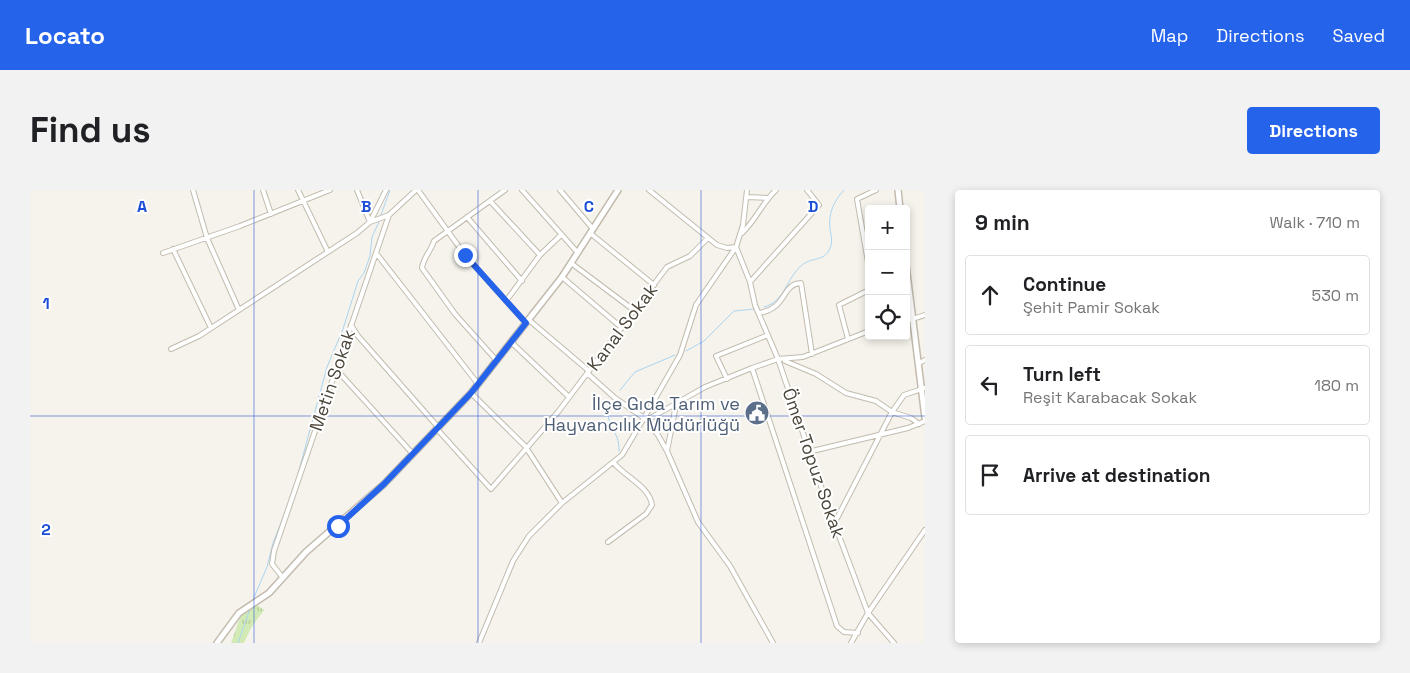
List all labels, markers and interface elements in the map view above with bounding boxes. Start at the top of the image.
text: Locato [25,20,105,51]
text: Map [1151,24,1188,47]
text: Directions [1216,24,1305,47]
text: Saved [1333,24,1385,47]
button: Directions [1247,107,1380,154]
text: Find us [30,108,151,152]
text: A [137,196,147,217]
text: B [361,196,371,217]
text: C [584,196,594,217]
text: D [808,196,818,217]
map controls [865,205,910,340]
button: + [865,205,910,250]
text: 9 min [975,209,1030,236]
text: Walk · 710 m [1270,212,1360,233]
route end [454,244,477,267]
button: − [865,250,910,295]
text: Continue [1023,272,1106,297]
street label: Kanal Sokak [582,279,662,375]
icon: ahead [976,281,1004,309]
text: 530 m [1312,285,1359,306]
text: 1 [42,293,50,314]
button: locate [865,295,910,340]
text: Şehit Pamir Sokak [1023,297,1160,318]
street label: Metin Sokak [304,326,360,434]
text: Turn left [1023,362,1101,387]
icon: left [976,371,1004,399]
text: 180 m [1314,375,1359,396]
street label: Ömer Topuz Sokak [778,385,851,541]
text: Reşit Karabacak Sokak [1023,387,1197,408]
place label: İlçe Gıda Tarım ve Hayvancılık Müdürlüğü [544,392,740,436]
public building icon: İlçe Gıda Tarım ve Hayvancılık Müdürlüğü [744,400,770,426]
icon: arrive [976,461,1004,489]
text: Arrive at destination [1023,463,1211,488]
route start [327,515,350,538]
text: 2 [41,519,51,540]

